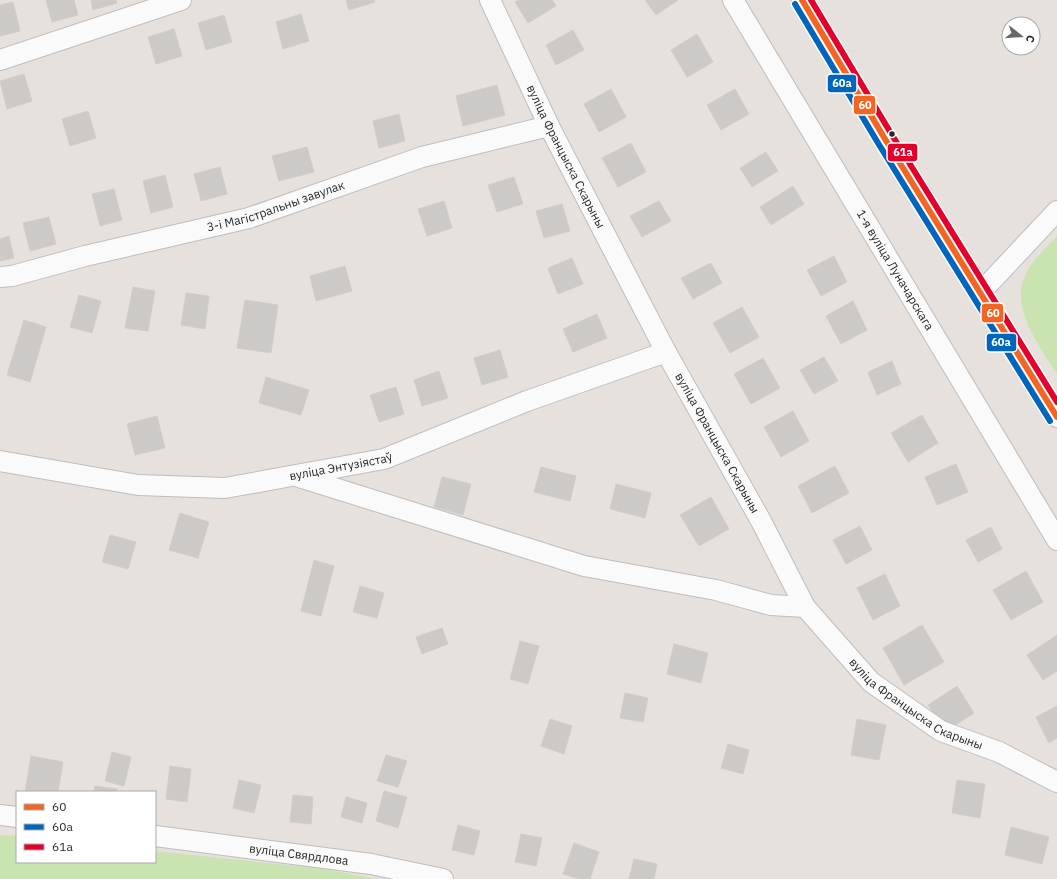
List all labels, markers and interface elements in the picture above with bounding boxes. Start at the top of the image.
north arrow [1001,16,1041,56]
text: С [1023,33,1038,44]
line badge: 60а [827,74,857,93]
text: 60а [832,76,852,90]
street label: вуліца Францыска Скарыны [524,82,609,231]
line badge: 60 [853,95,876,115]
text: 60 [858,98,872,112]
unlabelled marker [887,129,897,139]
line badge: 61а [887,143,918,162]
text: 61а [893,145,913,159]
street label: 3-і Магістральны завулак [205,177,347,235]
street label: 1-я вуліца Луначарскага [854,207,938,333]
line badge: 60 [981,303,1004,323]
text: 60 [986,306,1000,320]
line badge: 60а [986,333,1017,352]
text: 60а [991,335,1011,349]
street label: вуліца Францыска Скарыны [672,370,763,516]
street label: вуліца Энтузіястаў [288,448,395,483]
street label: вуліца Францыска Скарыны [846,655,985,753]
legend [16,791,156,863]
text: 60 [52,799,66,814]
text: 60а [52,819,73,834]
text: 61а [52,839,73,854]
street label: вуліца Свярдлова [248,840,350,868]

